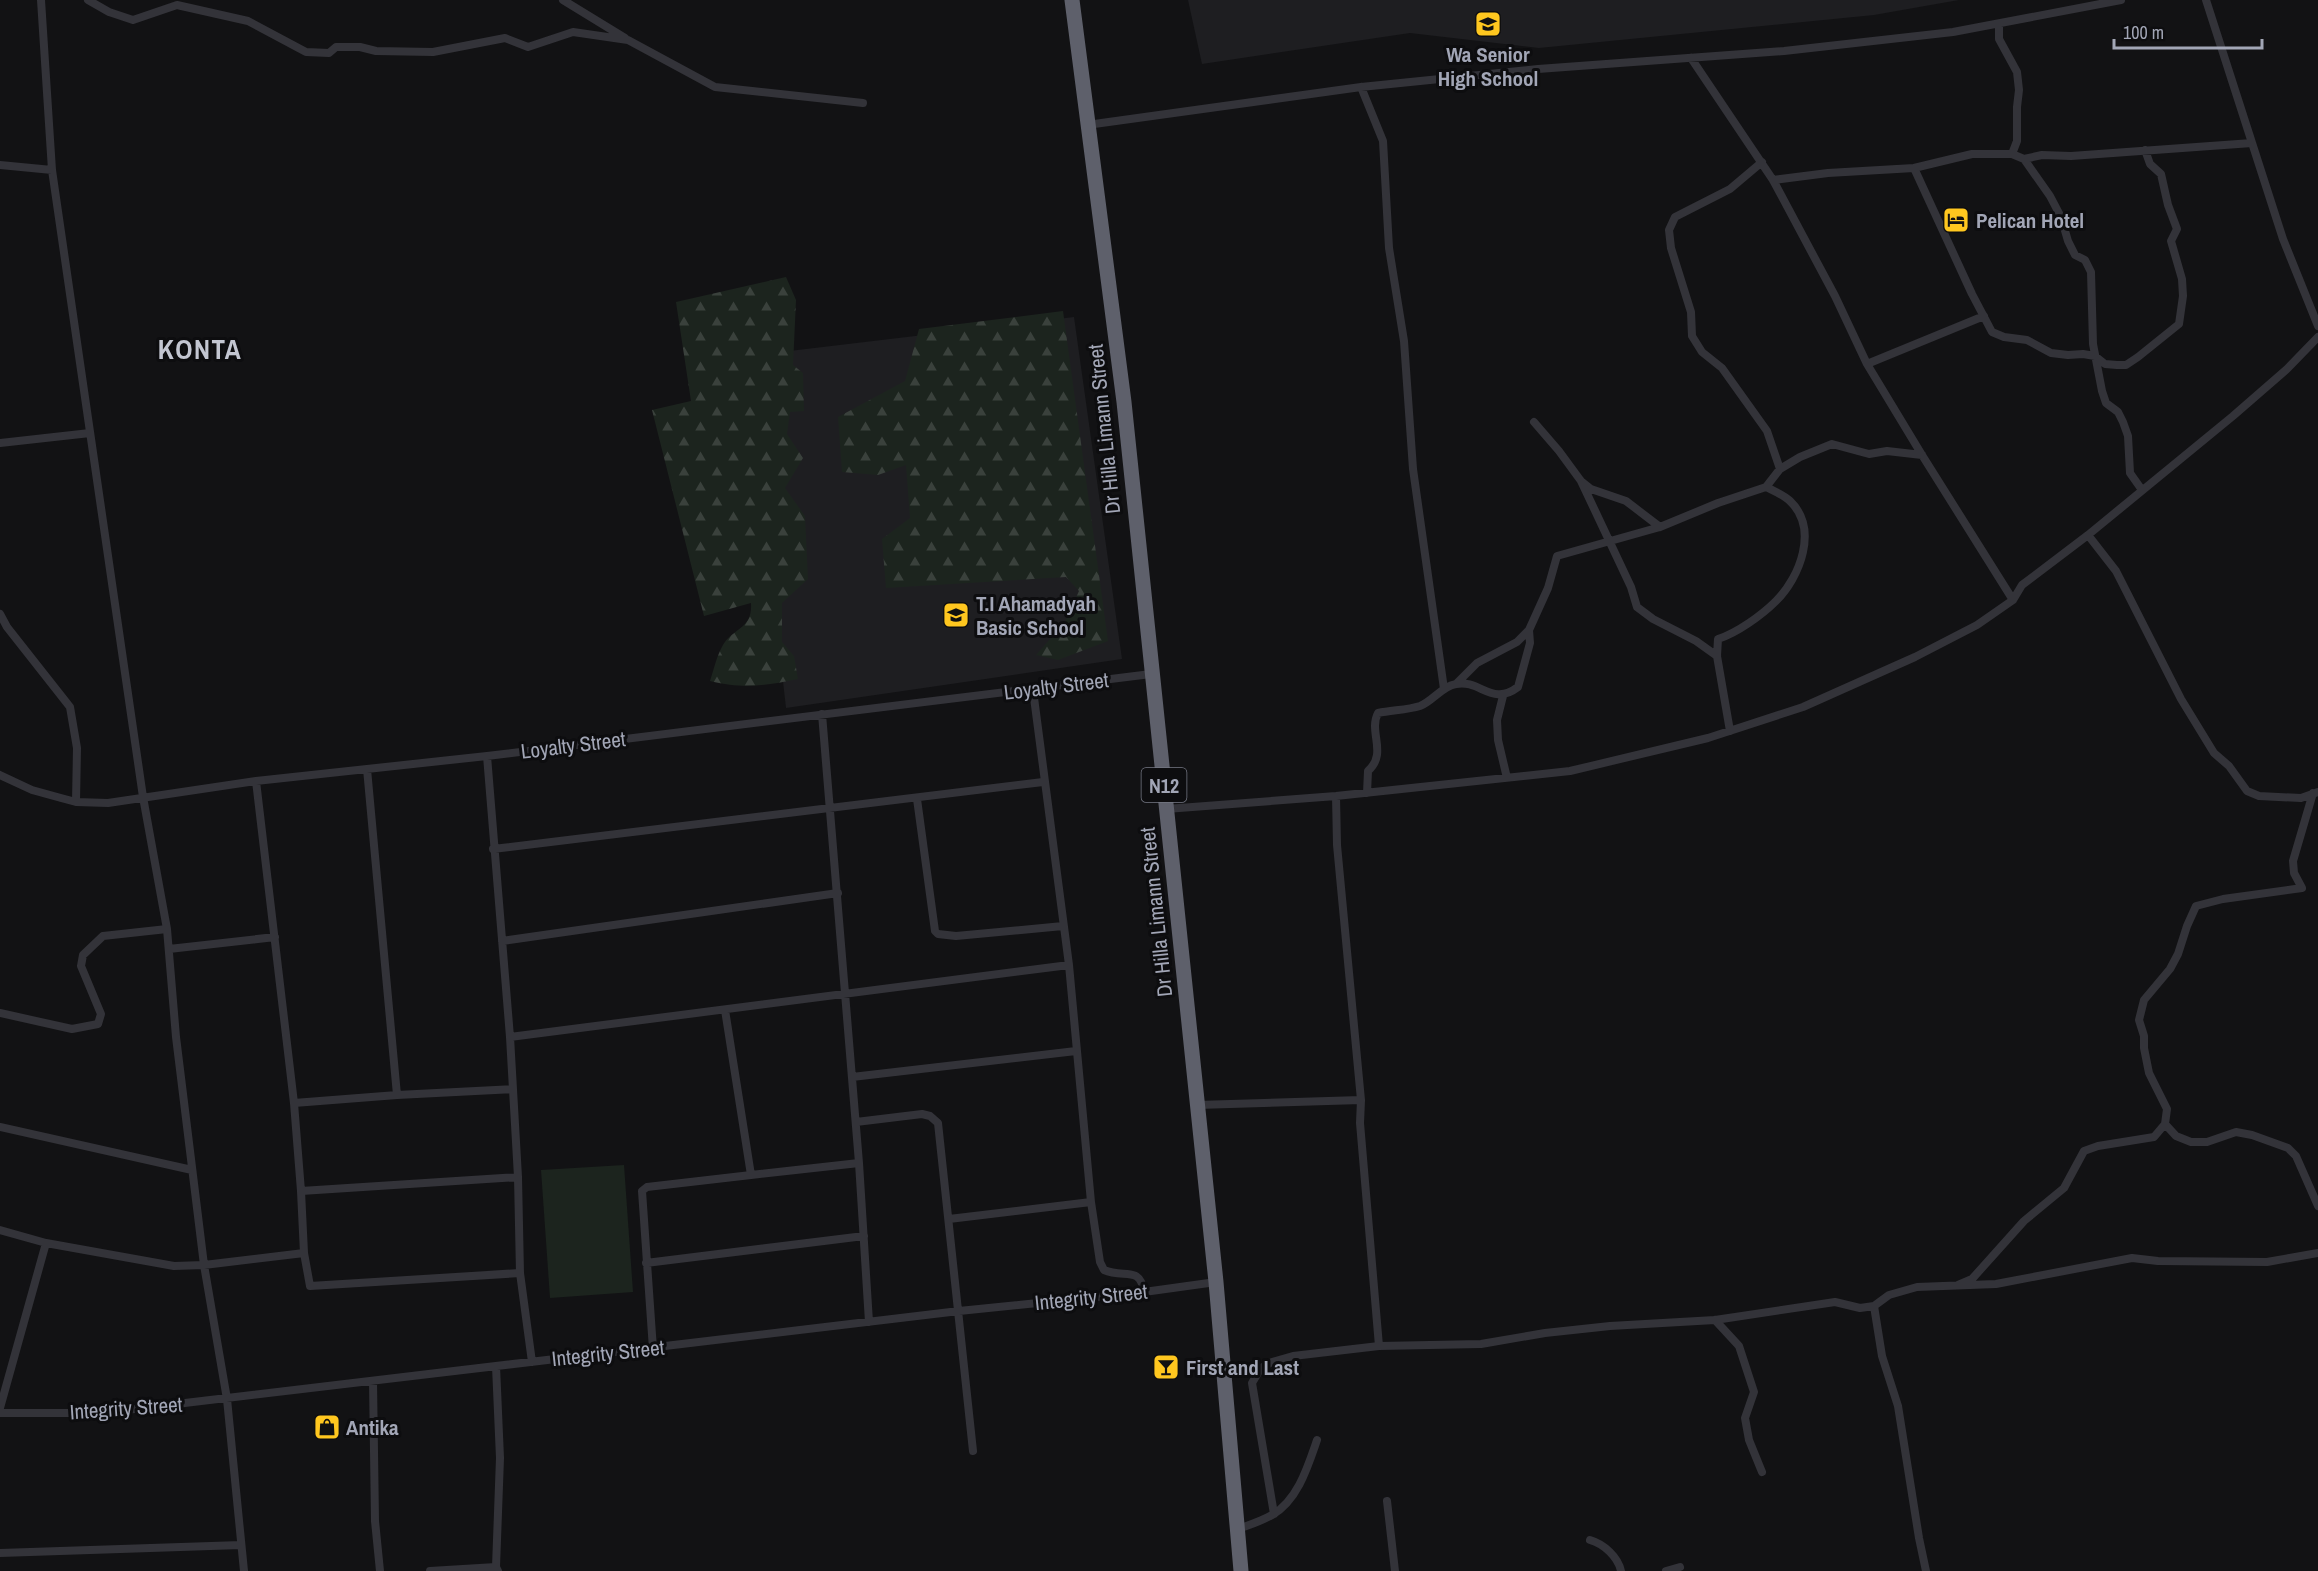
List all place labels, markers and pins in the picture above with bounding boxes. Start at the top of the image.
school or university icon: Wa Senior High School [1473,9,1503,39]
place label: Wa Senior High School [1438,40,1538,93]
hotel icon: Pelican Hotel [1941,205,1971,235]
place label: Pelican Hotel [1976,206,2084,235]
place label: T.I Ahamadyah Basic School [976,589,1096,642]
school or university icon: T.I Ahamadyah Basic School [941,600,971,630]
bar icon: First and Last [1151,1352,1181,1382]
place label: First and Last [1186,1353,1299,1382]
shop icon: Antika [312,1412,342,1442]
place label: Antika [346,1413,399,1442]

